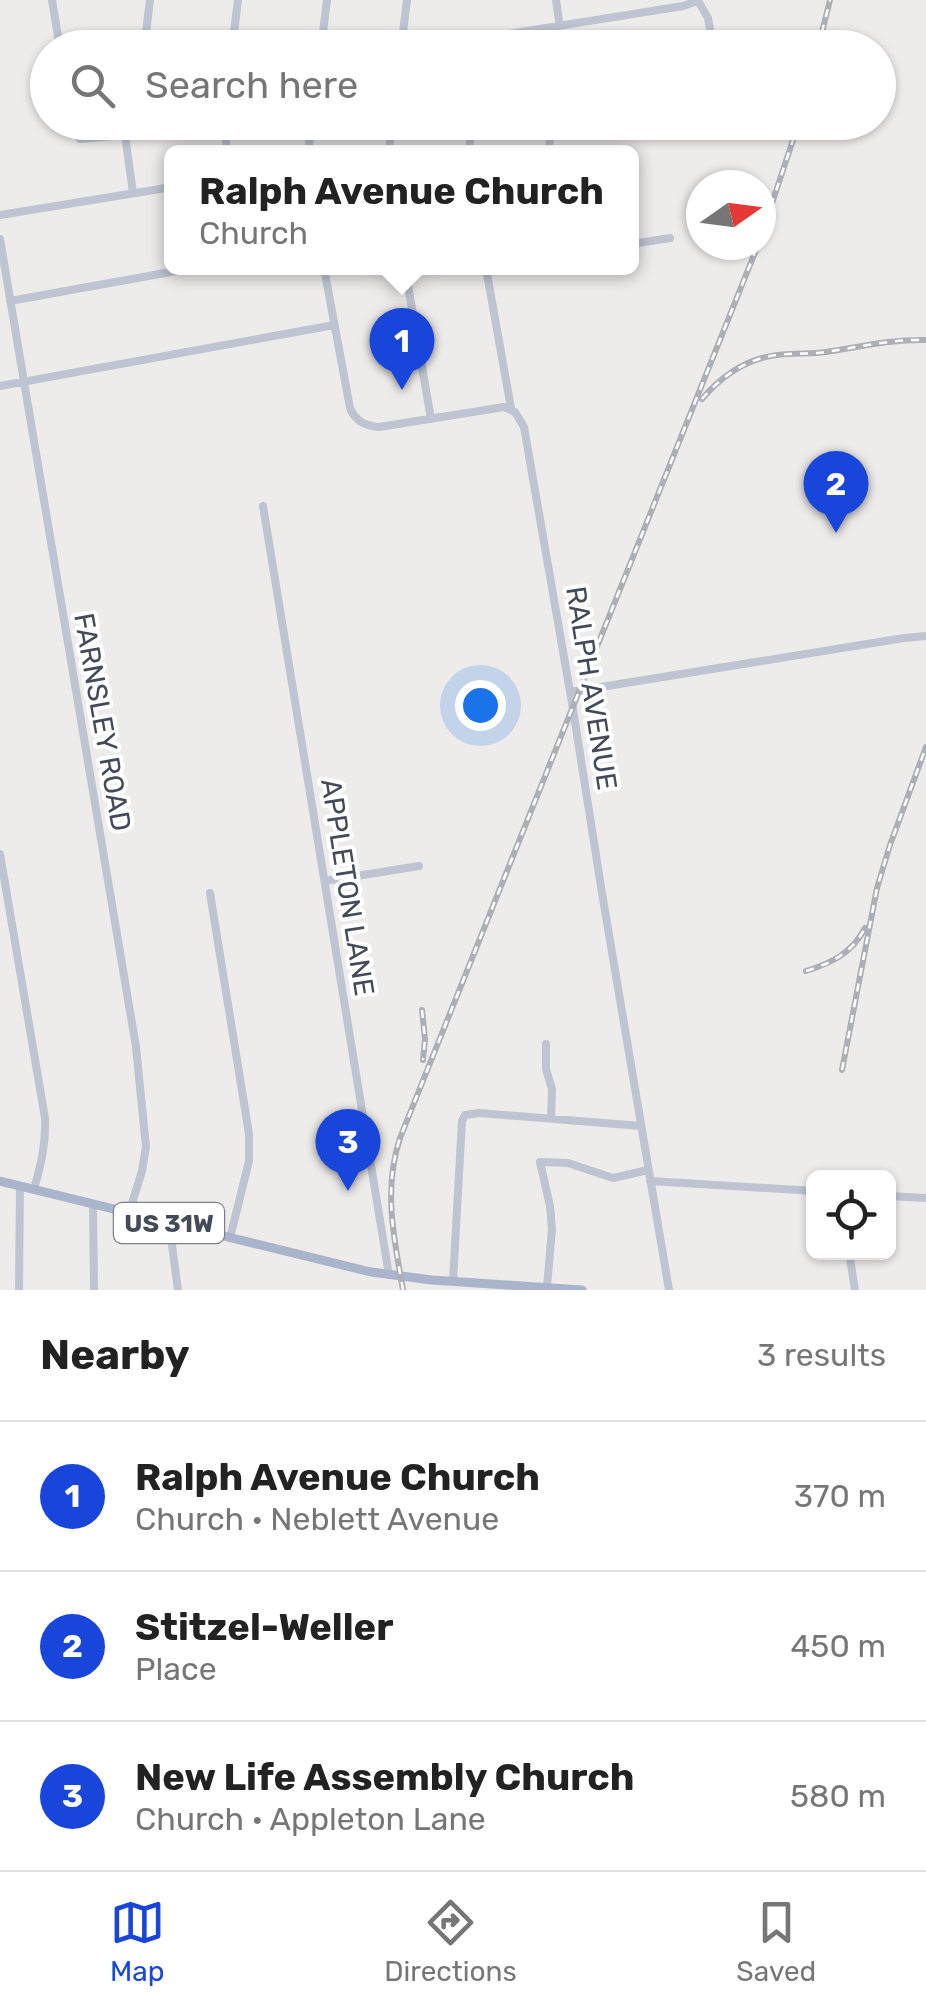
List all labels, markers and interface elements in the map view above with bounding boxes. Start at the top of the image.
search box [30,30,896,140]
icon: search [65,58,120,113]
text: Search here [145,62,358,108]
popup [164,145,639,275]
text: Ralph Avenue Church [199,168,604,214]
north arrow [686,170,776,260]
text: Church [199,214,308,252]
pin: 1 [370,308,434,390]
pin: 2 [804,450,868,533]
street label: RALPH AVENUE [559,584,624,792]
street label: FARNSLEY ROAD [67,610,138,834]
your location [455,680,506,731]
street label: APPLETON LANE [314,776,381,998]
pin: 3 [316,1108,380,1191]
map controls [806,1170,896,1260]
button: locate [806,1170,896,1260]
road number: US 31W [114,1203,224,1243]
text: Nearby [40,1330,190,1380]
text: 3 results [757,1336,886,1374]
text: Ralph Avenue Church [135,1454,540,1500]
text: 1 [65,1477,80,1515]
text: 370 m [794,1477,886,1515]
text: Church · Neblett Avenue [135,1500,499,1538]
text: Stitzel-Weller [135,1604,393,1650]
text: 2 [62,1627,83,1665]
text: 450 m [791,1627,886,1665]
text: Place [135,1650,217,1688]
text: New Life Assembly Church [135,1754,634,1800]
text: 3 [62,1777,83,1815]
text: 580 m [790,1777,886,1815]
text: Church · Appleton Lane [135,1800,486,1838]
tab: Map [110,1895,165,1988]
tab: Directions [384,1895,517,1988]
tab: Saved [736,1895,816,1988]

